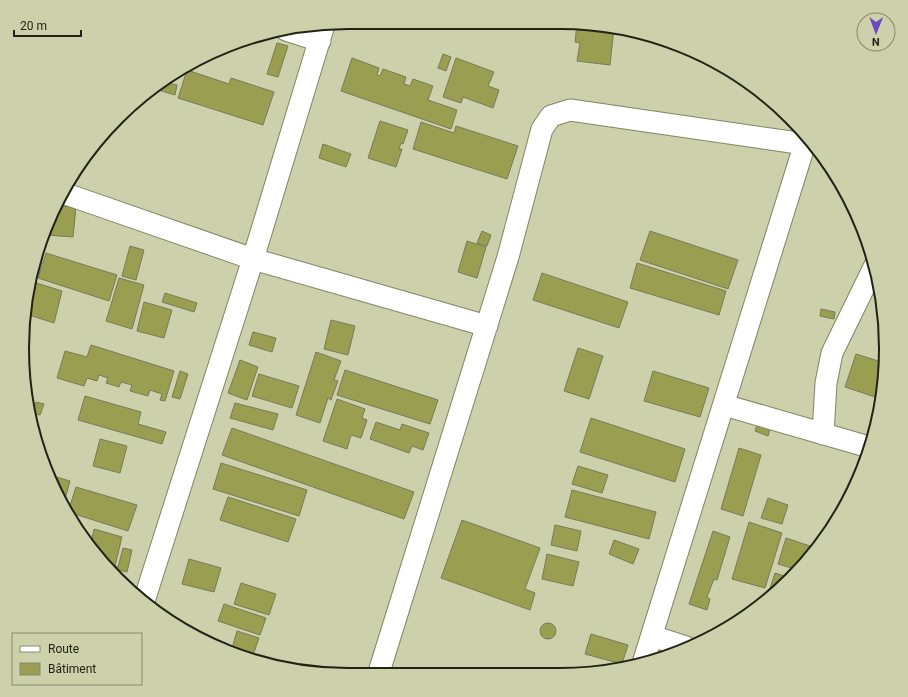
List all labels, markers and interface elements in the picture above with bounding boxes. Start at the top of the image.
scale bar [14,12,81,38]
north arrow [856,12,896,52]
text: 20 m [20,19,47,33]
text: N [872,35,880,48]
legend [12,633,142,685]
text: Route [48,642,79,656]
text: Bâtiment [48,662,96,676]

